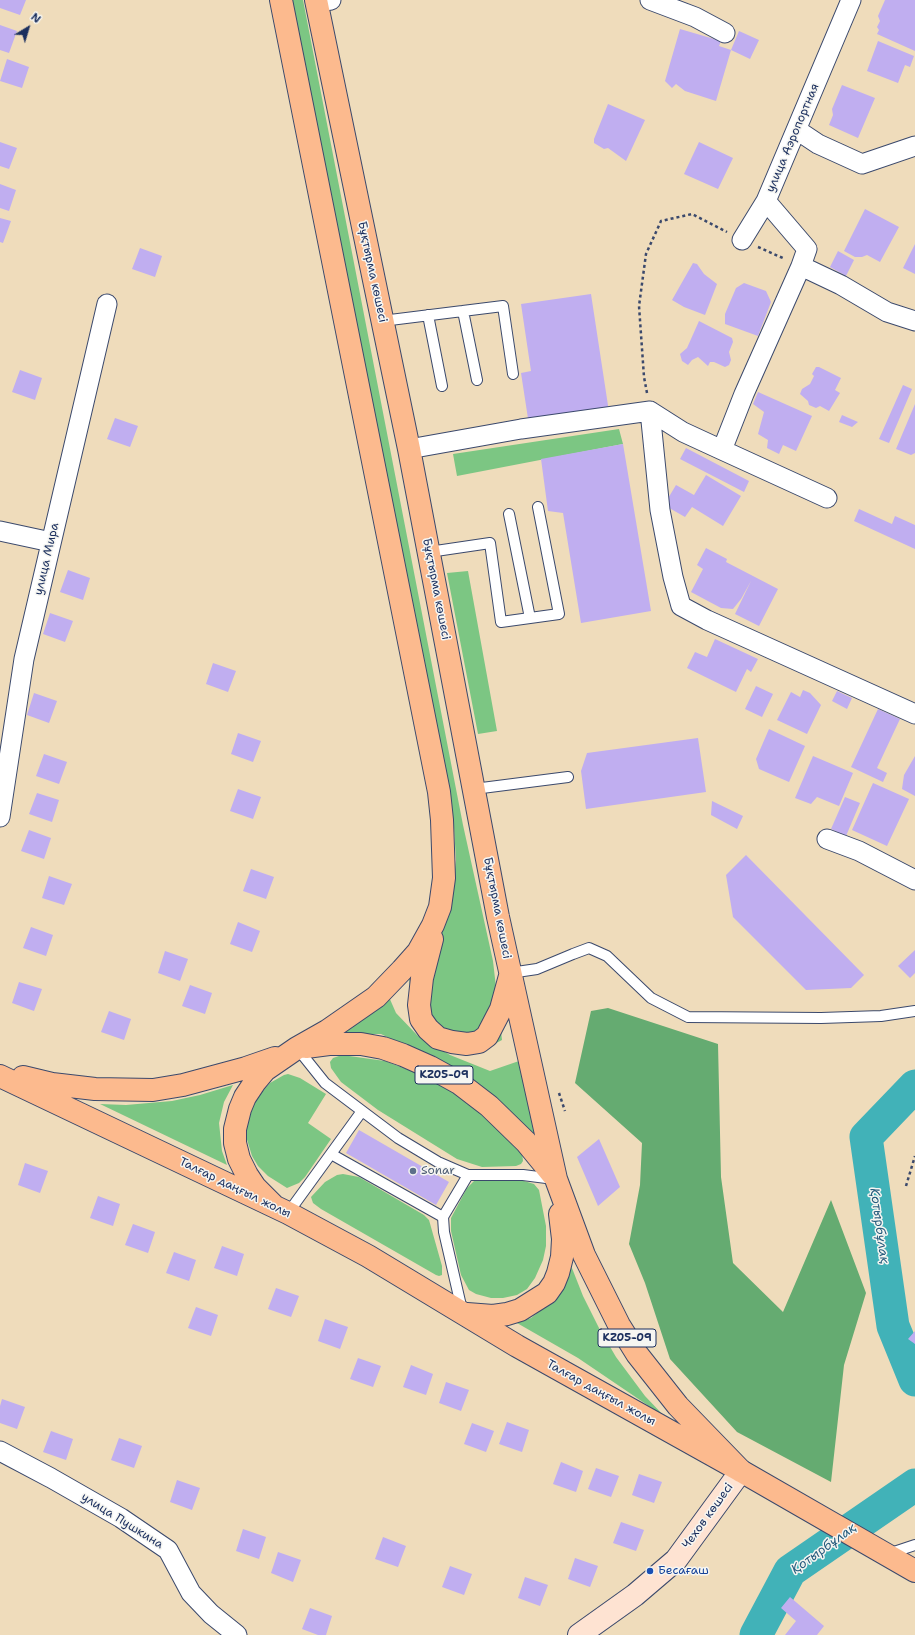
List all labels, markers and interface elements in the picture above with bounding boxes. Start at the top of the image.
north arrow [8,8,48,48]
text: N [28,10,44,27]
street label: улица Аэропортная [764,81,822,195]
street label: Бұқтырма көшесі [354,220,390,324]
street label: улица Мира [32,521,62,597]
street label: Бұқтырма көшесі [419,537,453,641]
street label: Бұқтырма көшесі [480,856,514,960]
road number: KZ05-09 [415,1066,473,1084]
street label: Талғар даңғыл жолы [177,1155,293,1221]
place label: Sonar [421,1164,455,1178]
marker: Sonar [408,1166,418,1176]
water label: Қотырбұлақ [866,1187,892,1265]
road number: KZ05-09 [598,1329,656,1347]
street label: Талғар даңғыл жолы [544,1357,658,1429]
street label: Чехов көшесі [679,1480,737,1552]
street label: улица Пушкина [78,1490,166,1552]
water label: Қотырбұлақ [788,1520,860,1578]
place label: Бесағаш [658,1564,709,1578]
marker: Бесағаш [645,1566,655,1576]

